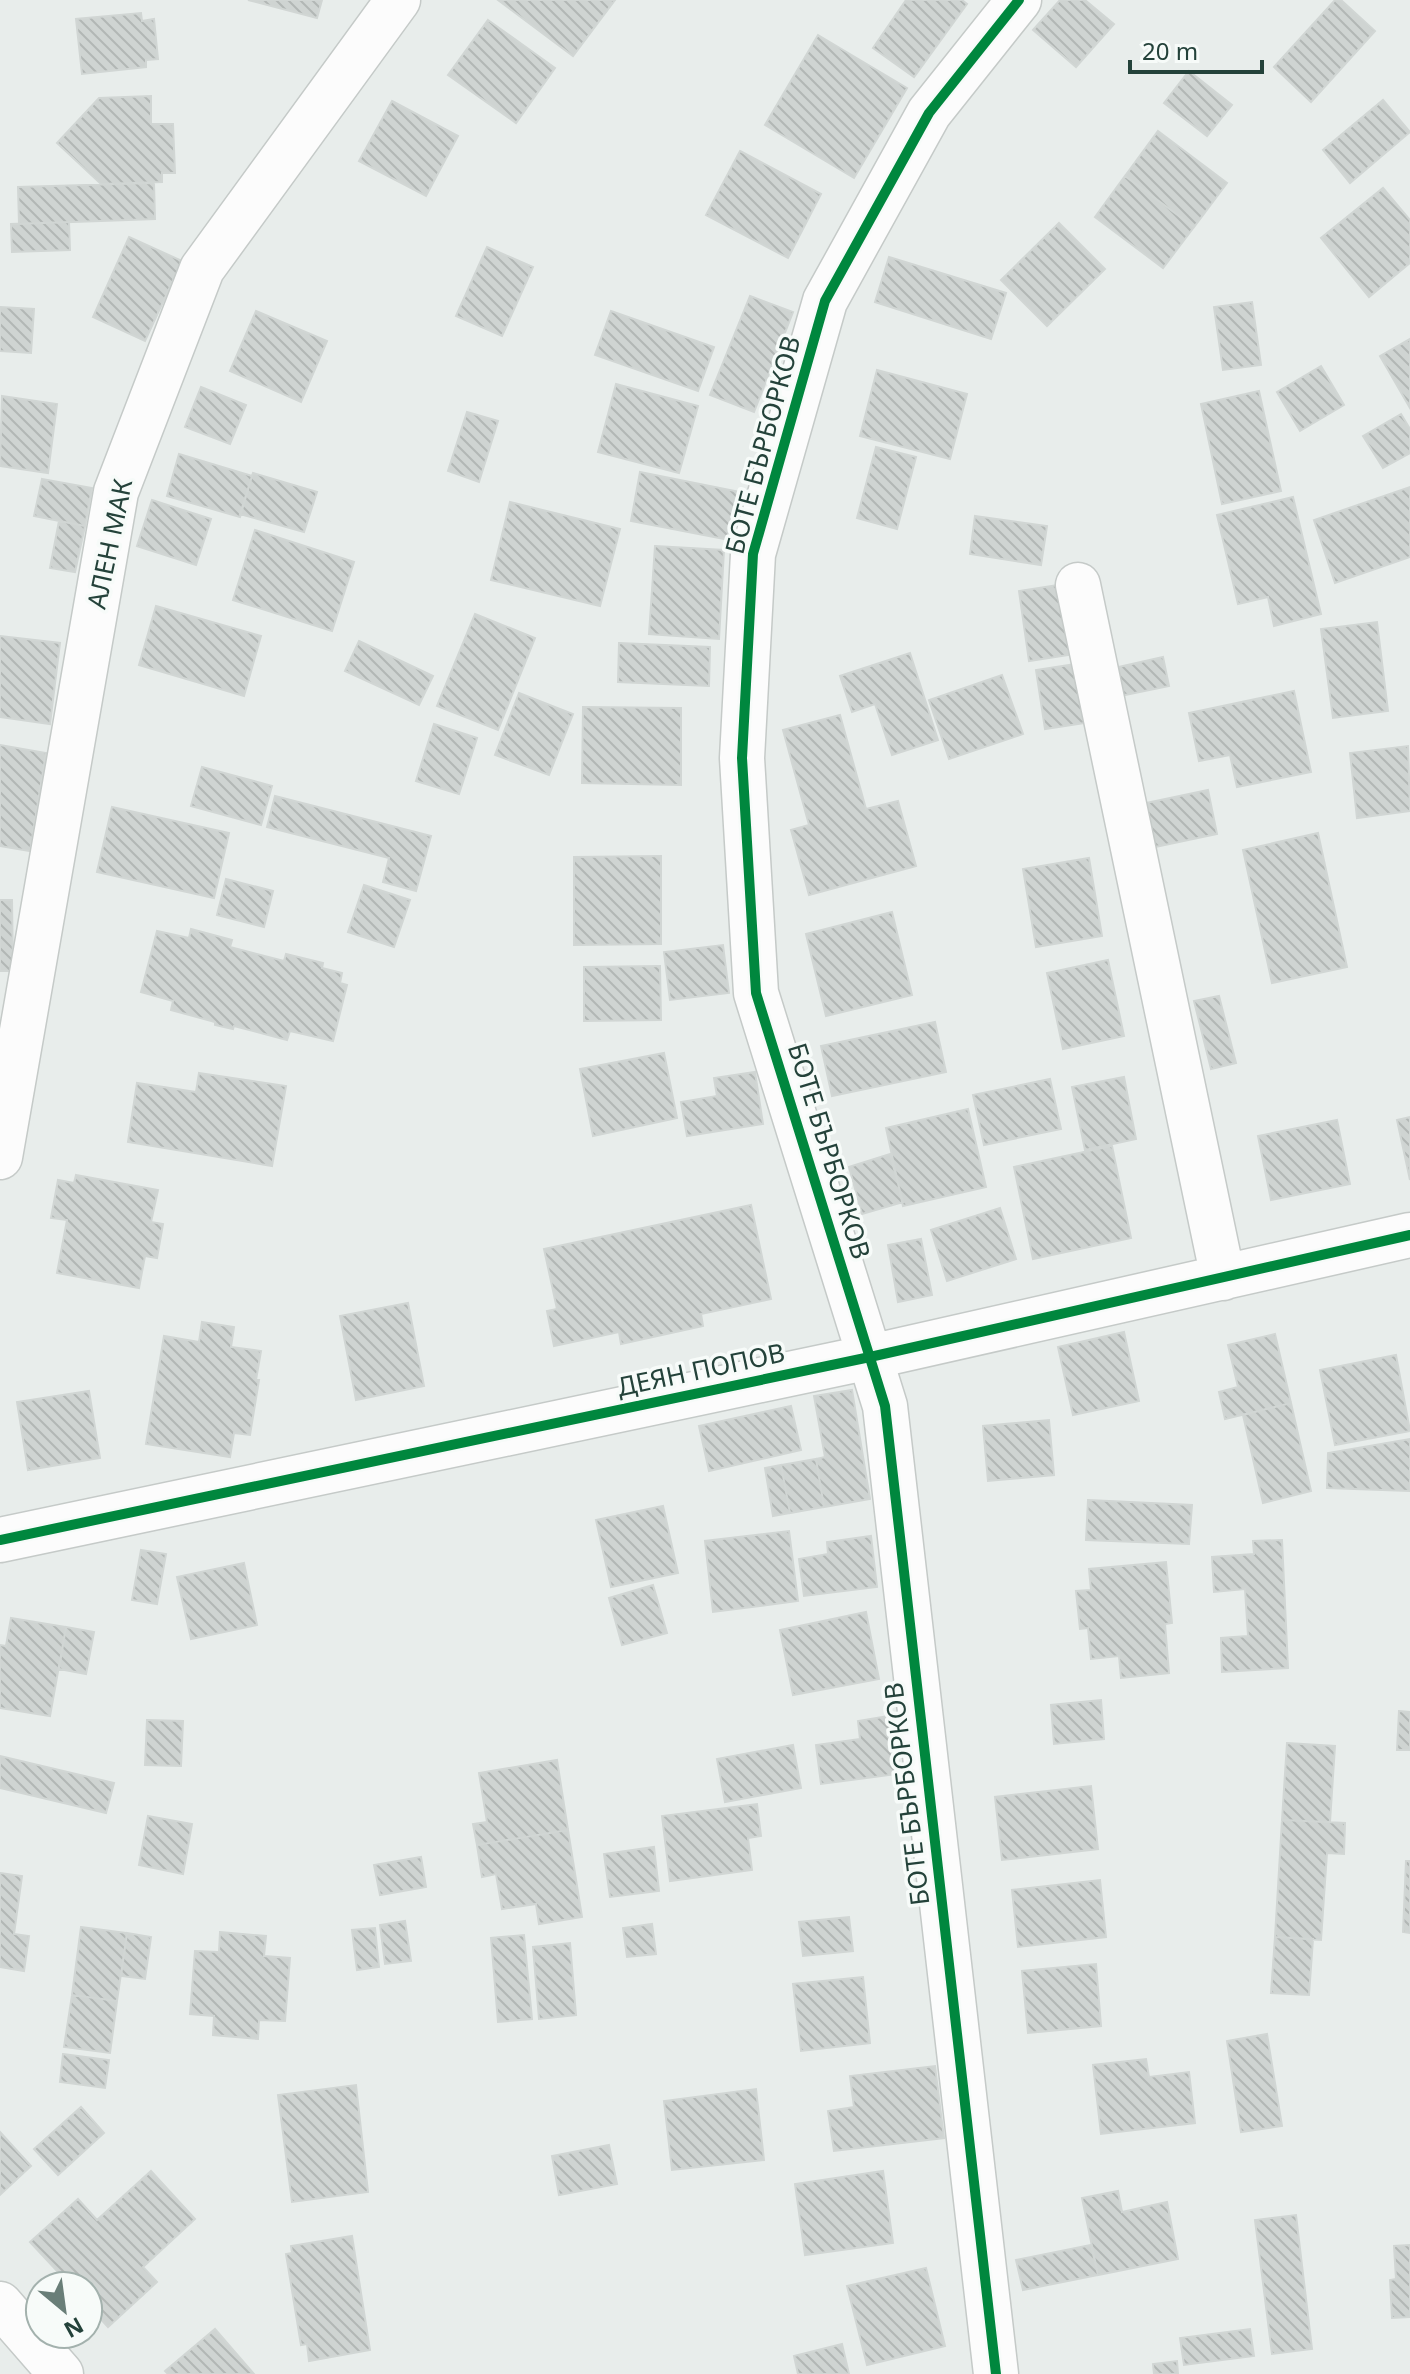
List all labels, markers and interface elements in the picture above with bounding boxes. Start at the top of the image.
scale bar [1130,24,1262,74]
text: 20 m [1142,34,1198,67]
street label: БОТЕ БЪРБОРКОВ [716,332,808,558]
street label: АЛЕН МАК [78,476,140,612]
street label: БОТЕ БЪРБОРКОВ [780,1038,880,1263]
street label: ДЕЯН ПОПОВ [614,1334,788,1404]
street label: БОТЕ БЪРБОРКОВ [874,1681,938,1908]
north arrow [24,2270,104,2350]
text: N [59,2311,89,2346]

